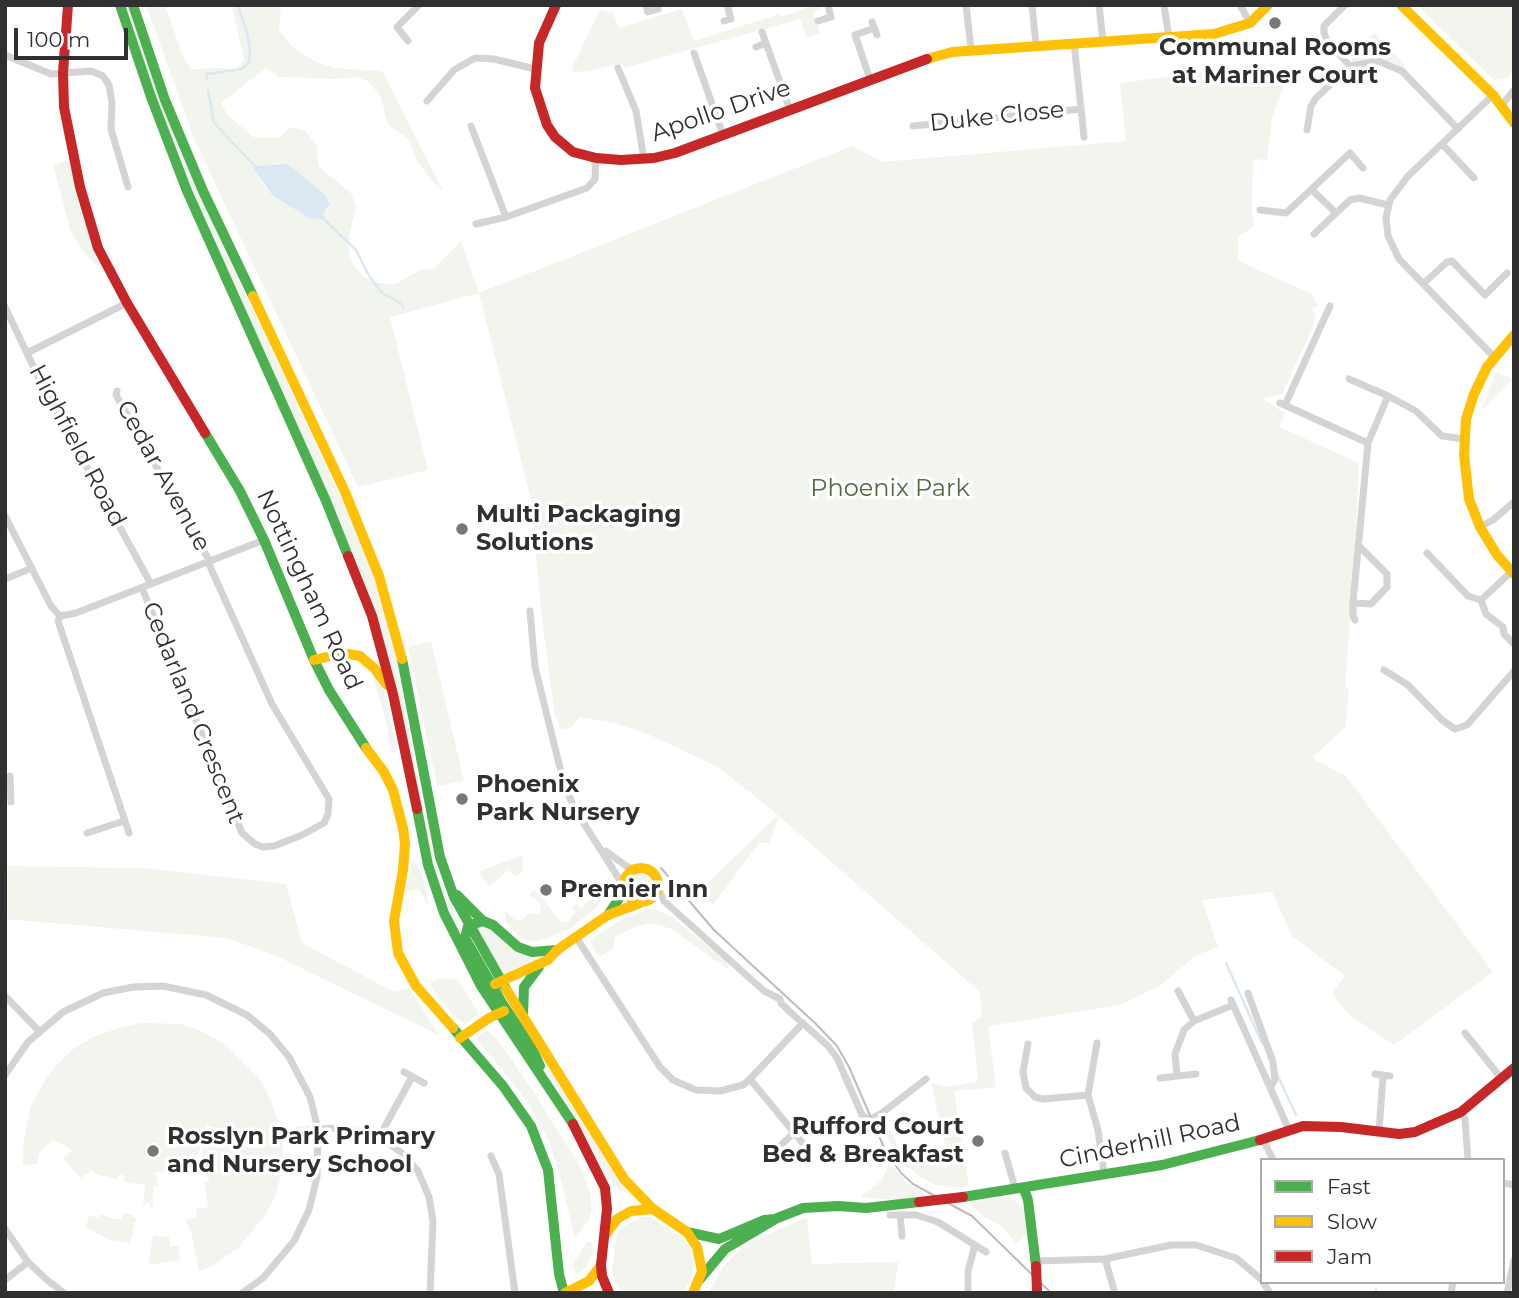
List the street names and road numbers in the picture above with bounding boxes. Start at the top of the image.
street label: Apollo Drive [647,74,795,148]
street label: Duke Close [928,96,1066,138]
street label: Highfield Road [22,360,132,532]
street label: Cedar Avenue [110,396,216,556]
street label: Nottingham Road [250,485,368,695]
street label: Cedarland Crescent [135,598,251,828]
street label: Cinderhill Road [1057,1109,1243,1175]

